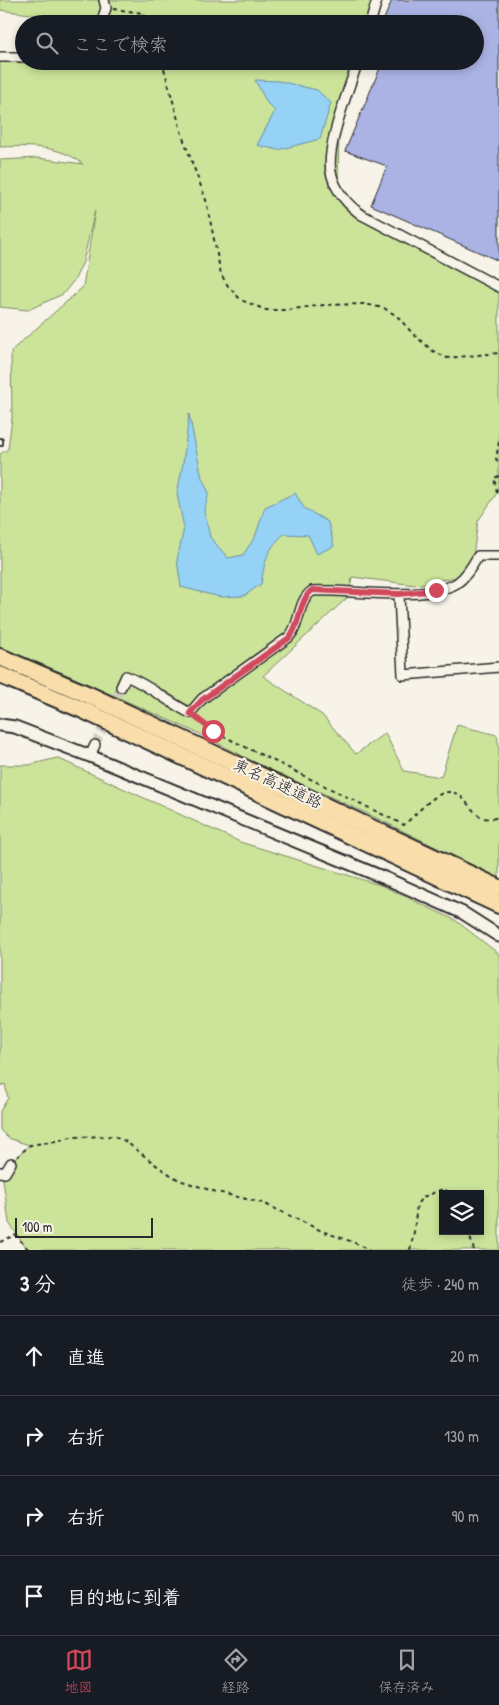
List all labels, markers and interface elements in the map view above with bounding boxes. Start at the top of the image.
search box [15,15,484,70]
icon: search [33,29,61,57]
text: ここで検索 [73,31,168,57]
route end [425,579,448,602]
route start [202,720,225,743]
street label: 東名高速道路 [230,753,326,813]
map controls [439,1190,484,1235]
button: layers [439,1190,484,1235]
scale bar [15,1215,152,1238]
text: 100 m [22,1217,52,1236]
text: 3 分 [20,1269,55,1298]
text: 徒歩 · 240 m [401,1273,479,1295]
icon: ahead [20,1342,48,1370]
text: 直進 [67,1344,105,1370]
text: 20 m [450,1345,479,1367]
icon: right [20,1422,48,1450]
text: 右折 [67,1424,105,1450]
text: 130 m [444,1425,479,1447]
icon: right [20,1502,48,1530]
text: 右折 [67,1504,105,1530]
text: 90 m [451,1505,479,1527]
icon: arrive [20,1582,48,1610]
text: 目的地に到着 [67,1584,181,1610]
tab: 地図 [65,1646,93,1696]
tab: 経路 [222,1646,250,1696]
tab: 保存済み [379,1646,435,1696]

